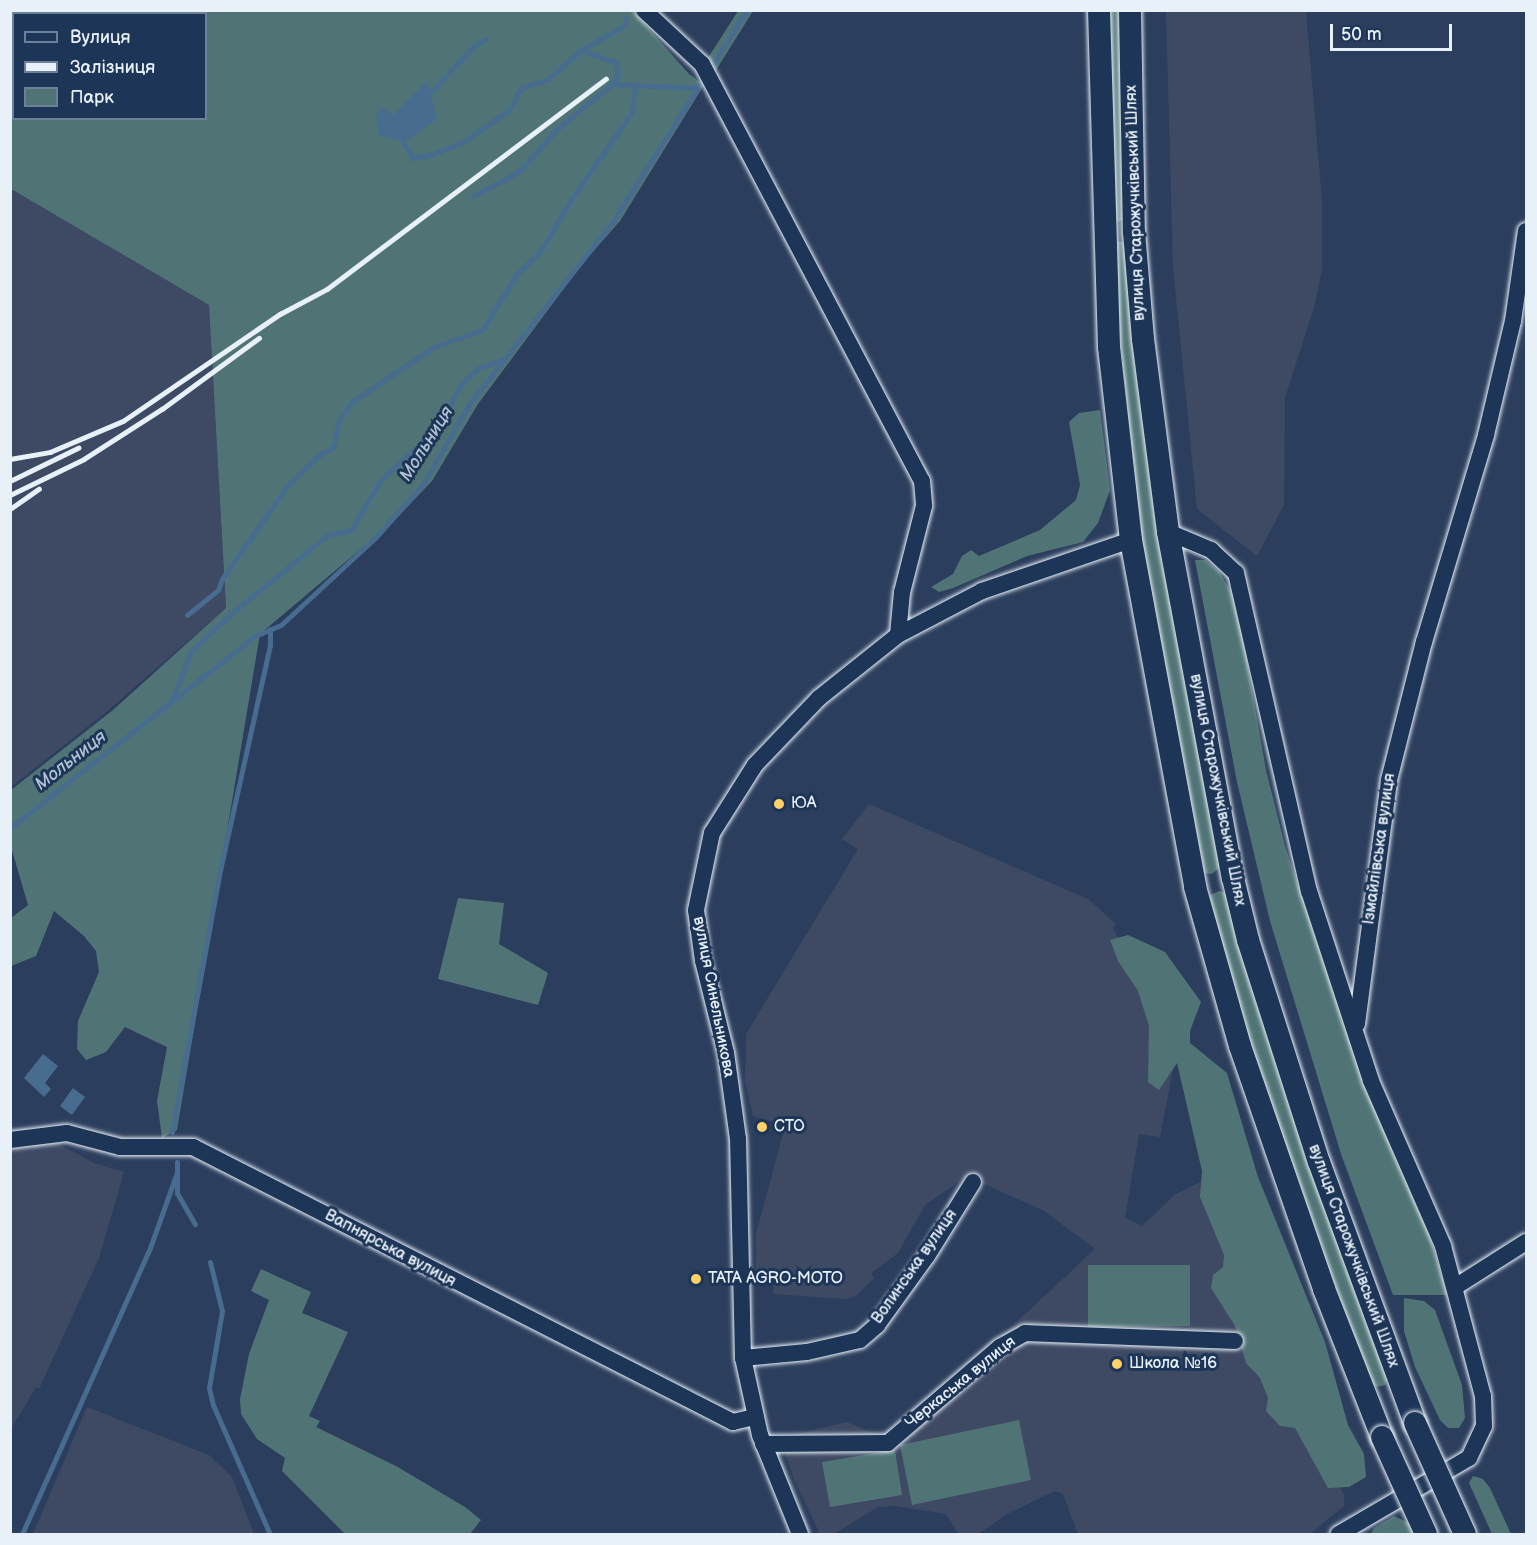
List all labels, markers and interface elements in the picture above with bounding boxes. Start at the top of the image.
legend [12,12,207,120]
scale bar [1333,12,1454,50]
text: 50 m [1341,24,1382,45]
text: Вулиця [70,27,131,48]
text: Залізниця [70,57,155,78]
street label: вулиця Старожучківський Шлях [1122,85,1150,321]
text: Парк [70,87,114,108]
water label: Мольниця [395,402,459,486]
street label: вулиця Старожучківський Шлях [1185,672,1249,908]
water label: Мольниця [31,727,111,795]
street label: Ізмайлівська вулиця [1360,772,1400,926]
place label: ЮА [791,794,816,814]
marker: ЮА [772,797,786,811]
street label: вулиця Синельникова [688,915,738,1079]
place label: СТО [774,1117,805,1137]
marker: СТО [755,1120,769,1134]
street label: вулиця Старожучківський Шлях [1304,1142,1402,1370]
street label: Вапнярська вулиця [321,1206,459,1292]
street label: Волинська вулиця [868,1206,962,1328]
place label: TATA AGRO-MOTO [708,1269,843,1289]
marker: TATA AGRO-MOTO [689,1272,703,1286]
street label: Черкаська вулиця [902,1333,1020,1433]
place label: Школа №16 [1129,1354,1217,1374]
marker: Школа №16 [1110,1357,1124,1371]

